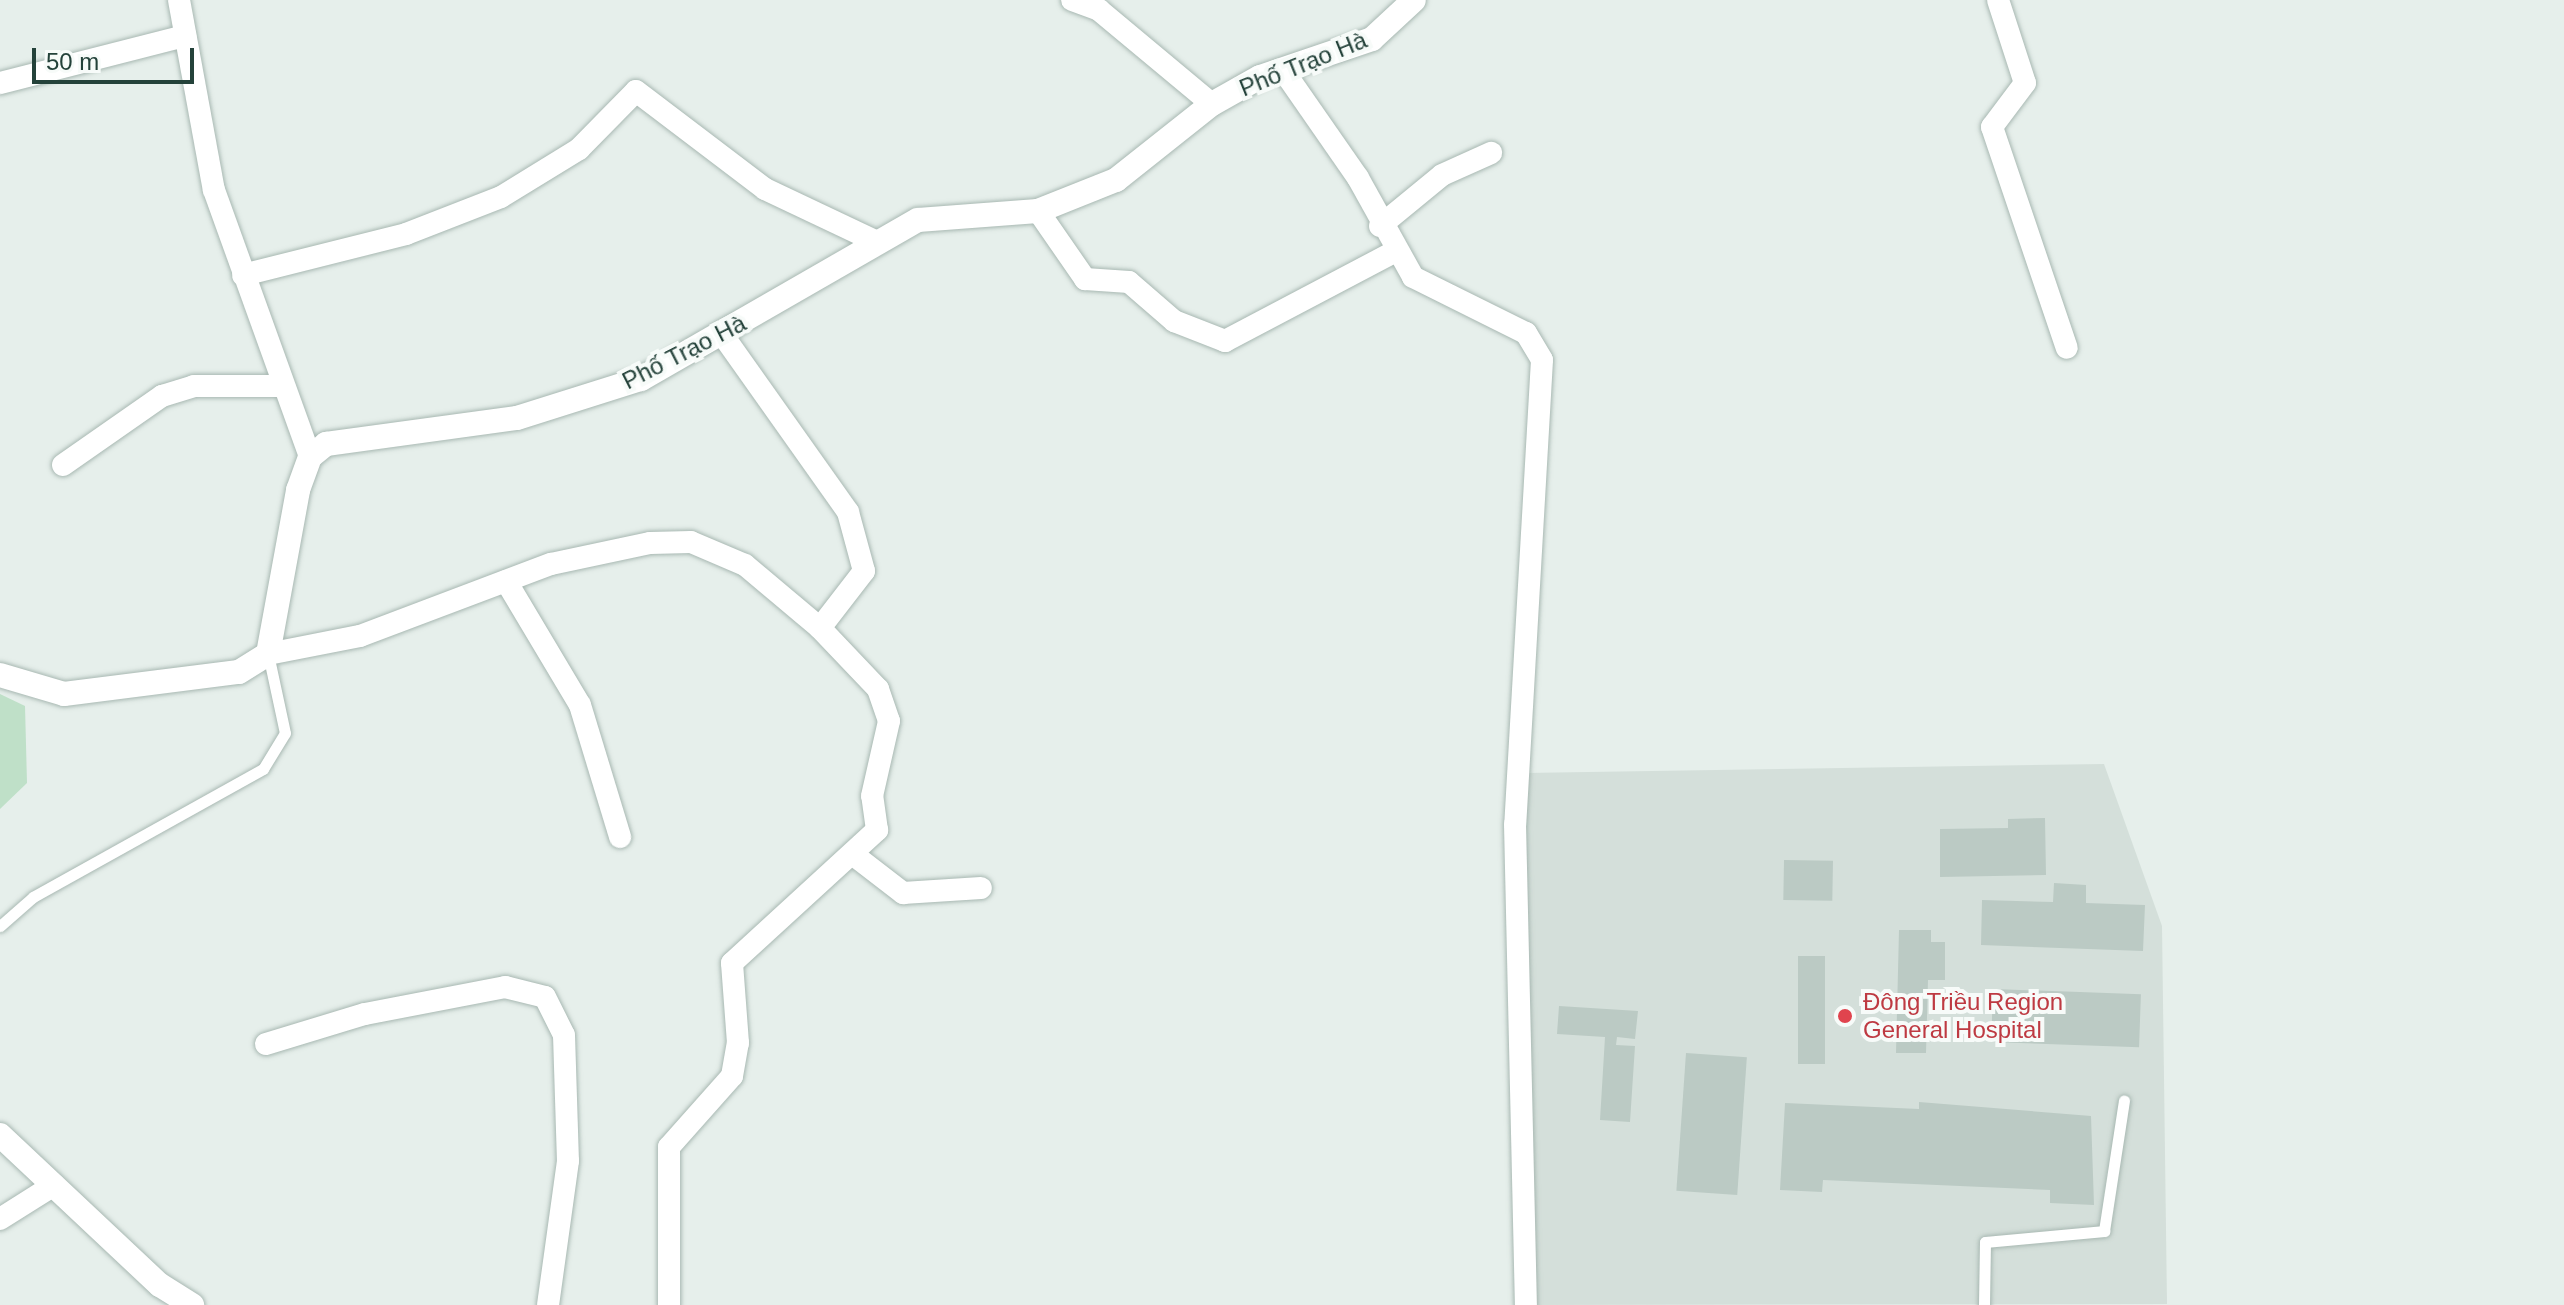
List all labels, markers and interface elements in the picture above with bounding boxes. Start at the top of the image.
street label: Phố Trạo Hà [1235,25,1371,103]
scale bar [36,32,198,82]
text: 50 m [46,48,99,75]
street label: Phố Trạo Hà [617,308,751,396]
place label: Đông Triều Region General Hospital [1863,988,2064,1044]
marker: Đông Triều Region General Hospital [1834,1005,1856,1027]

